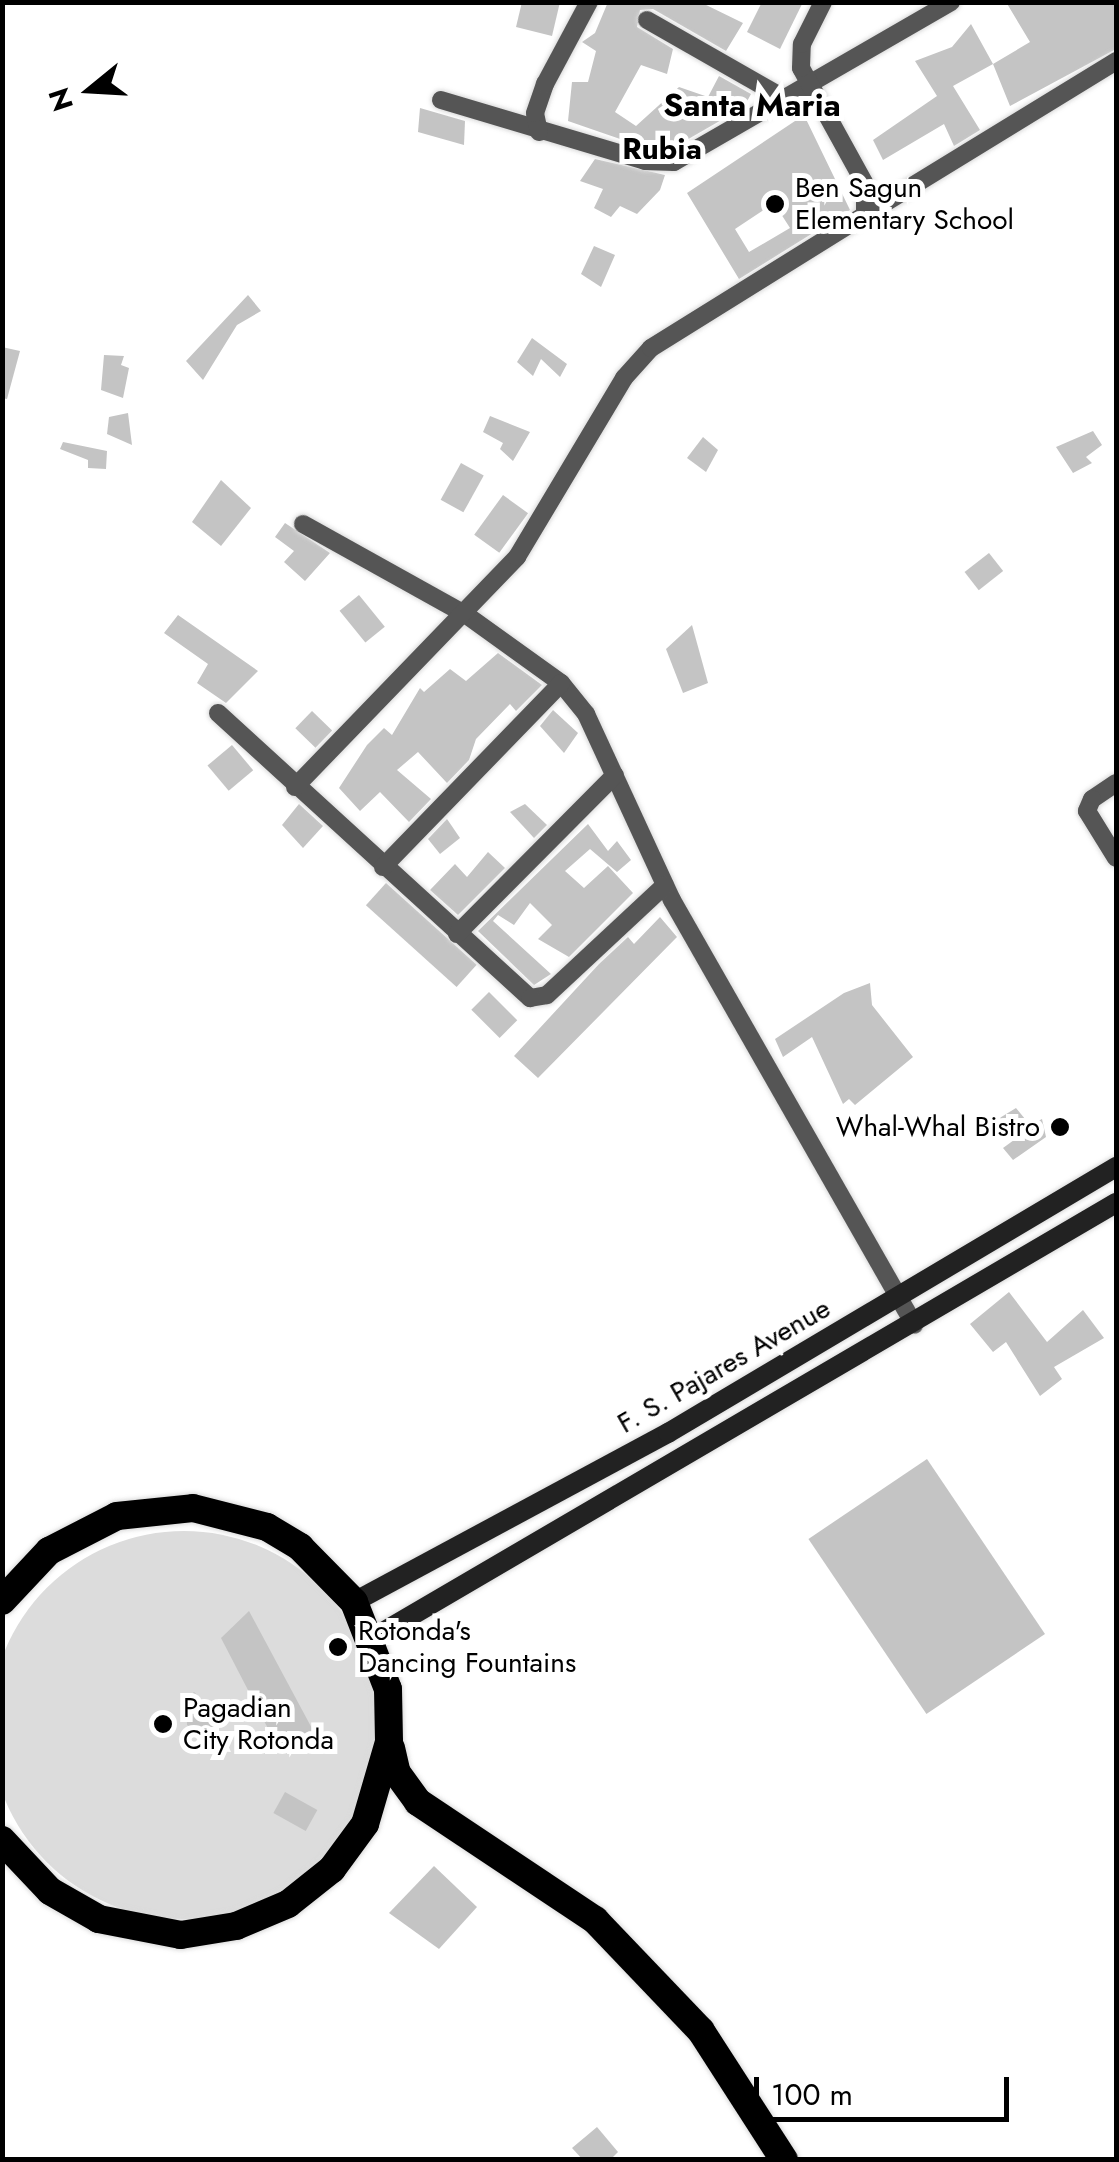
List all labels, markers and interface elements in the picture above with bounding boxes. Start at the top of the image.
north arrow [40,40,140,140]
text: N [38,83,84,116]
district label: Santa Maria [663,86,841,124]
district label: Rubia [622,131,702,167]
place label: Ben Sagun Elementary School [795,171,1014,237]
marker: Ben Sagun Elementary School [764,193,786,215]
place label: Whal-Whal Bistro [836,1110,1040,1144]
marker: Whal-Whal Bistro [1049,1116,1071,1138]
street label: F. S. Pajares Avenue [612,1291,836,1441]
place label: Rotonda's Dancing Fountains [358,1614,576,1680]
marker: Rotonda's Dancing Fountains [327,1636,349,1658]
place label: Pagadian City Rotonda [183,1691,334,1757]
marker: Pagadian City Rotonda [152,1713,174,1735]
scale bar [759,2057,1014,2119]
text: 100 m [771,2073,853,2116]

